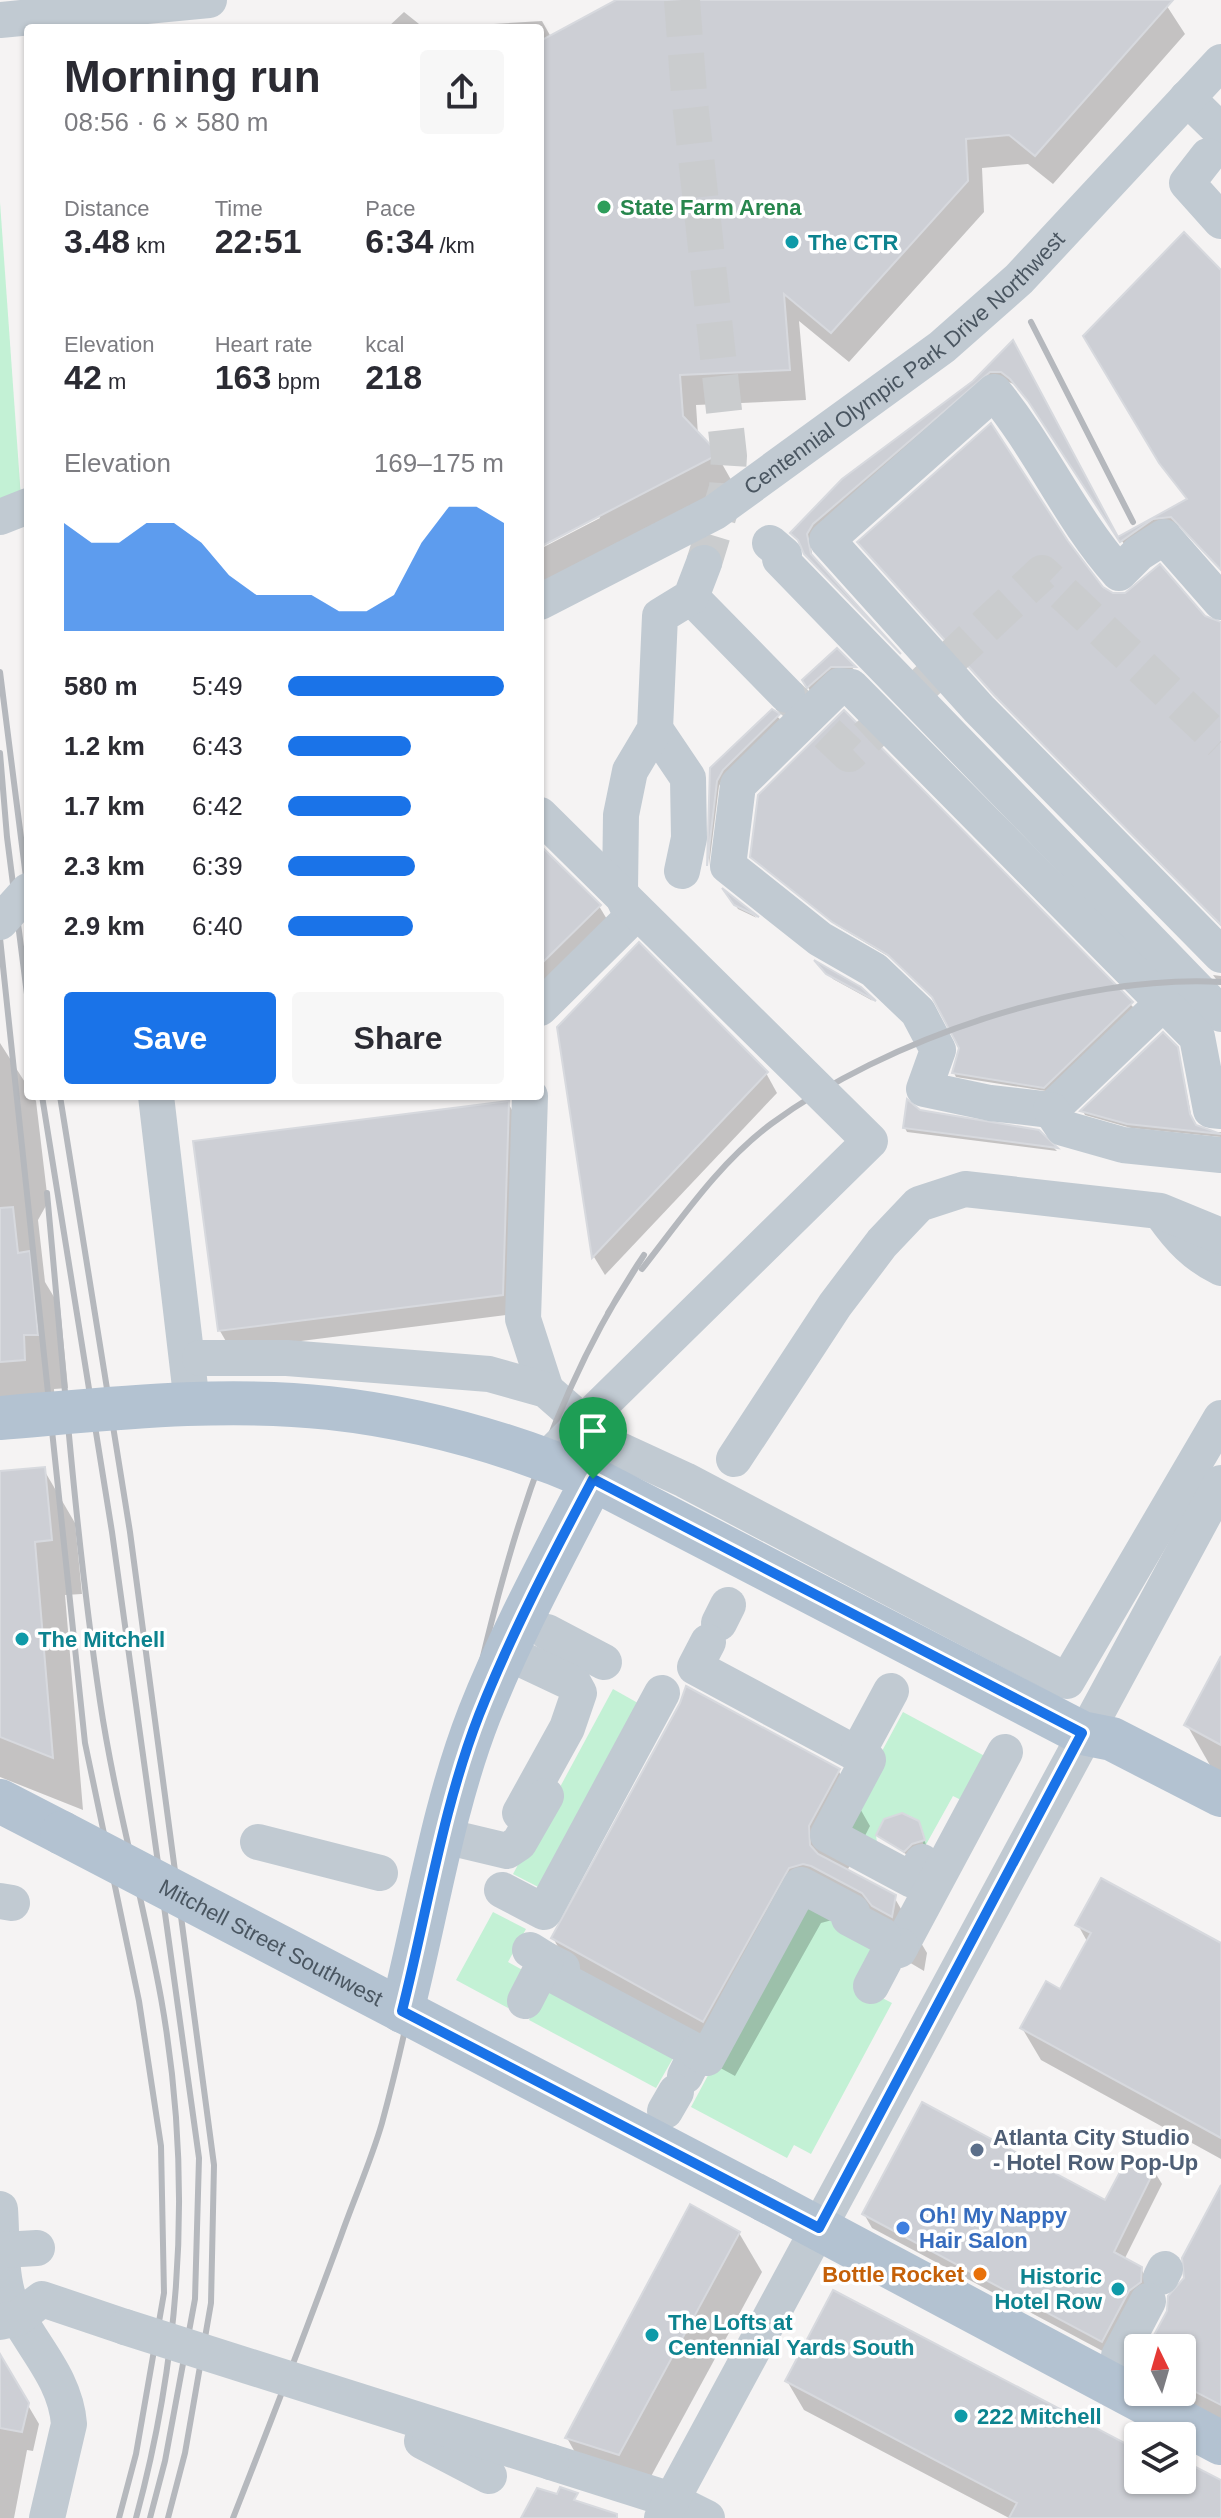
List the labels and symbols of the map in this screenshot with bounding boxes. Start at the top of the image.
place label: State Farm Arena [620,195,802,220]
marker: State Farm Arena [595,198,613,216]
street label: Centennial Olympic Park Drive Northwest [739,227,1070,500]
place label: The CTR [808,230,899,255]
marker: The CTR [783,233,801,251]
pin [559,1397,627,1479]
place label: The Mitchell [38,1627,165,1652]
marker: The Mitchell [13,1630,31,1648]
street label: Mitchell Street Southwest [155,1874,387,2011]
place label: Atlanta City Studio - Hotel Row Pop-Up [993,2125,1198,2175]
marker: Atlanta City Studio - Hotel Row Pop-Up [968,2141,986,2159]
place label: Oh! My Nappy Hair Salon [919,2203,1068,2253]
marker: Oh! My Nappy Hair Salon [894,2219,912,2237]
place label: Bottle Rocket [822,2262,965,2287]
place label: Historic Hotel Row [994,2264,1103,2314]
marker: Bottle Rocket [971,2265,989,2283]
marker: Historic Hotel Row [1109,2280,1127,2298]
place label: The Lofts at Centennial Yards South [668,2310,915,2360]
marker: The Lofts at Centennial Yards South [643,2326,661,2344]
north arrow [1124,2334,1196,2406]
place label: 222 Mitchell [977,2404,1102,2429]
marker: 222 Mitchell [952,2407,970,2425]

